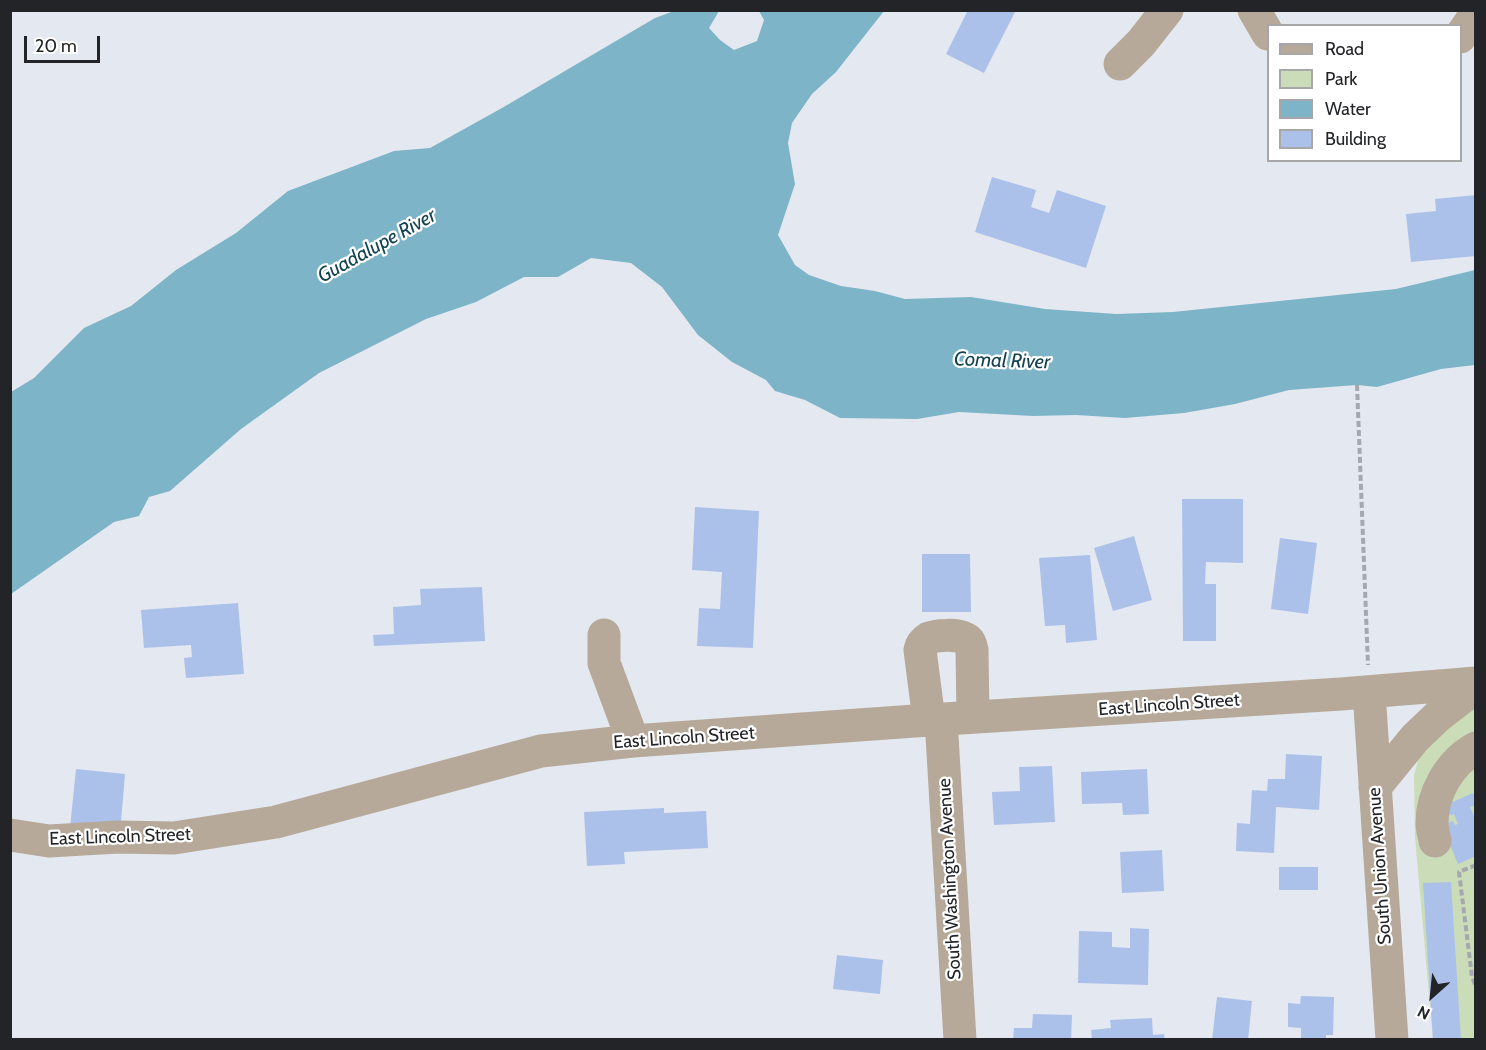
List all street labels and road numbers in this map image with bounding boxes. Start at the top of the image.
street label: East Lincoln Street [1098,689,1240,721]
street label: East Lincoln Street [613,722,755,754]
street label: South Washington Avenue [934,778,966,980]
street label: South Union Avenue [1364,787,1396,945]
street label: East Lincoln Street [49,824,191,850]

